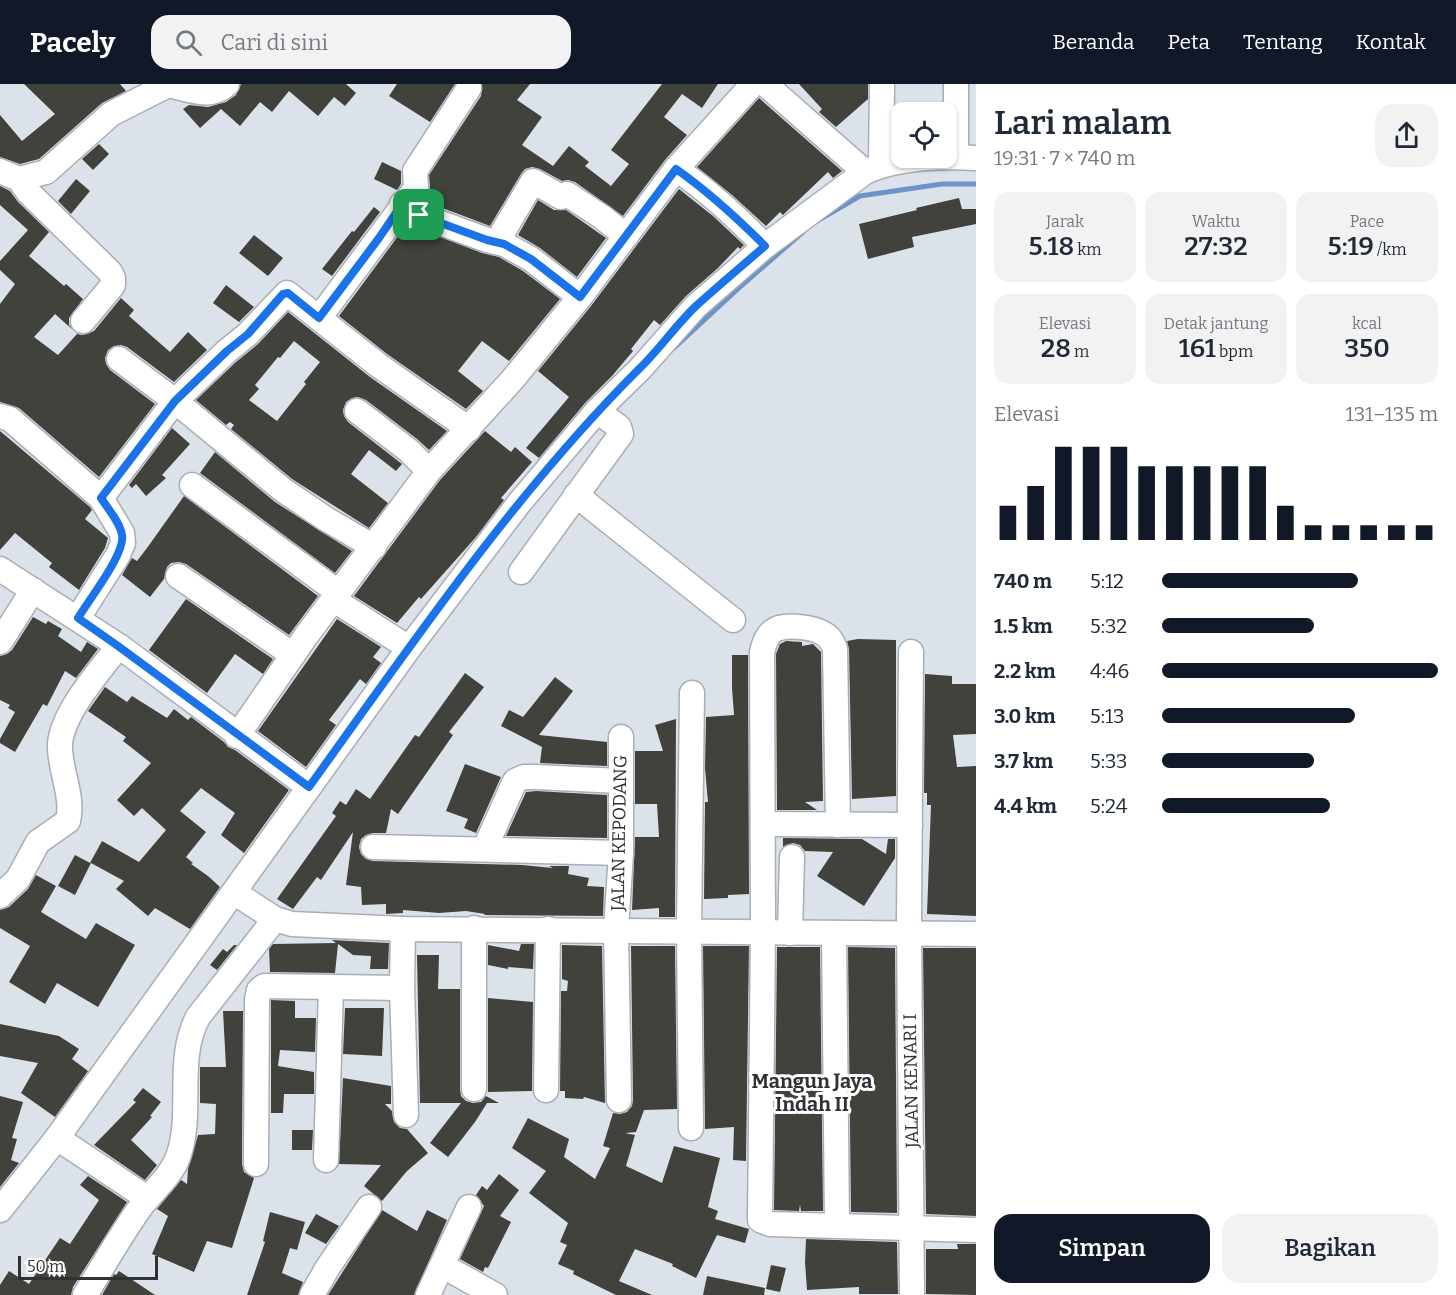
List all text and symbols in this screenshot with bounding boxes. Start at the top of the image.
search box [151,15,571,69]
text: Pacely [30,26,115,59]
icon: search [172,26,205,59]
text: Cari di sini [220,29,328,56]
text: Beranda [1053,29,1134,55]
text: Peta [1167,29,1210,55]
text: Tentang [1243,29,1323,55]
text: Kontak [1356,29,1426,55]
map controls [891,102,957,168]
button: locate [891,102,957,168]
text: Lari malam [994,103,1171,143]
button: share [1375,104,1438,167]
text: 19:31 · 7 × 740 m [994,146,1135,170]
pin [393,189,444,240]
icon: arrive [402,198,435,231]
text: Jarak [1046,212,1084,231]
text: Waktu [1192,212,1240,231]
text: Pace [1350,212,1384,231]
text: 5.18 [1029,231,1074,262]
text: 27:32 [1184,231,1248,262]
text: 5:19 [1328,231,1374,262]
text: km [1074,240,1101,259]
text: /km [1374,240,1406,259]
text: Elevasi [1039,314,1091,333]
text: Detak jantung [1164,314,1268,333]
text: kcal [1352,314,1382,333]
text: 28 [1041,333,1071,364]
text: 161 [1179,333,1216,364]
text: 350 [1344,333,1390,364]
text: m [1071,342,1089,361]
text: bpm [1216,342,1253,361]
text: Elevasi [994,402,1059,426]
text: 131–135 m [1346,402,1438,426]
text: 740 m [994,569,1052,593]
text: 5:12 [1090,569,1124,593]
text: 1.5 km [994,614,1053,638]
text: 5:32 [1090,614,1127,638]
text: 2.2 km [994,659,1056,683]
text: 4:46 [1090,659,1129,683]
text: 3.0 km [994,704,1056,728]
text: 5:13 [1090,704,1124,728]
text: 3.7 km [994,749,1053,773]
text: 5:33 [1090,749,1127,773]
street label: JALAN KEPODANG [607,755,631,912]
text: 4.4 km [994,794,1057,818]
text: 5:24 [1090,794,1127,818]
street label: JALAN KENARI I [899,1014,923,1149]
district label: Mangun Jaya Indah II [752,1069,872,1116]
button: Simpan [994,1214,1210,1283]
button: Bagikan [1222,1214,1438,1283]
scale bar [18,1253,158,1280]
text: 50 m [27,1257,64,1276]

